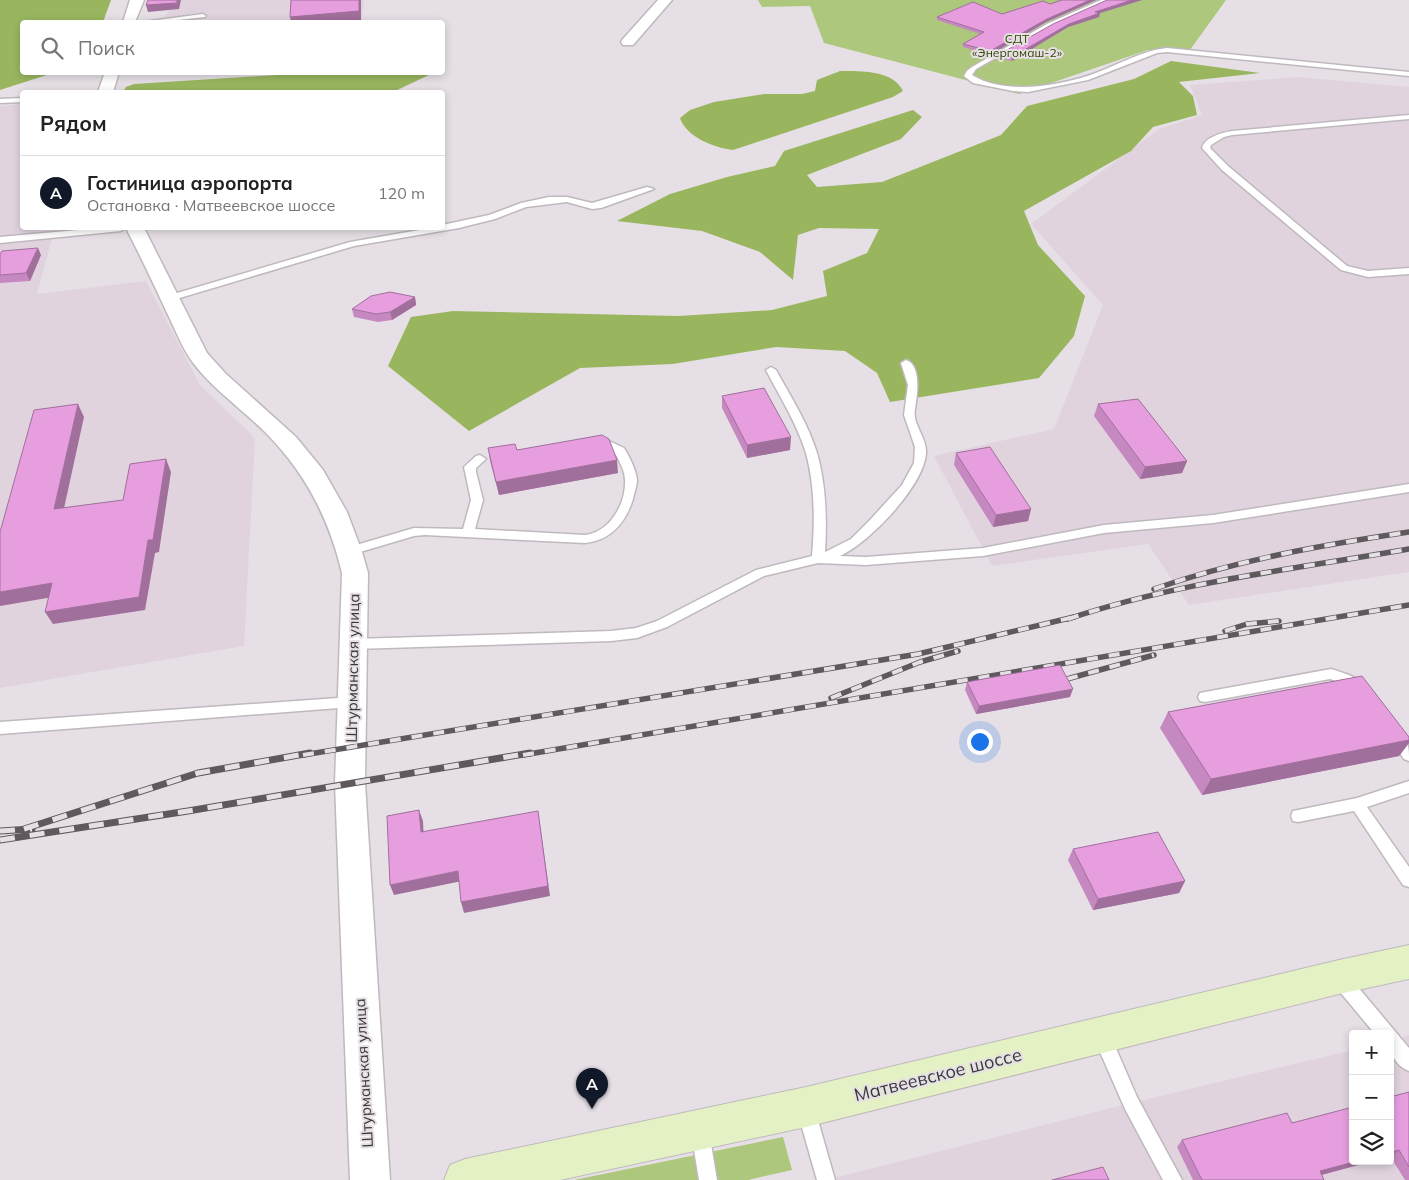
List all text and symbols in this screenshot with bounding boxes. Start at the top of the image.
search box [20,20,445,75]
park label: СДТ «Энергомаш-2» [972,31,1063,60]
icon: search [38,34,66,62]
text: Поиск [78,36,135,60]
text: Рядом [40,110,107,136]
text: Гостиница аэропорта [87,171,293,195]
text: A [50,183,62,203]
text: 120 m [378,183,425,203]
text: Остановка · Матвеевское шоссе [87,195,335,215]
street label: Штурманская улица [342,593,363,743]
your location [967,729,993,755]
street label: Штурманская улица [350,998,377,1148]
map controls [1349,1030,1394,1165]
button: + [1349,1030,1394,1075]
street label: Матвеевское шоссе [852,1043,1024,1106]
pin: A [576,1068,608,1109]
button: − [1349,1075,1394,1120]
button: layers [1349,1120,1394,1165]

